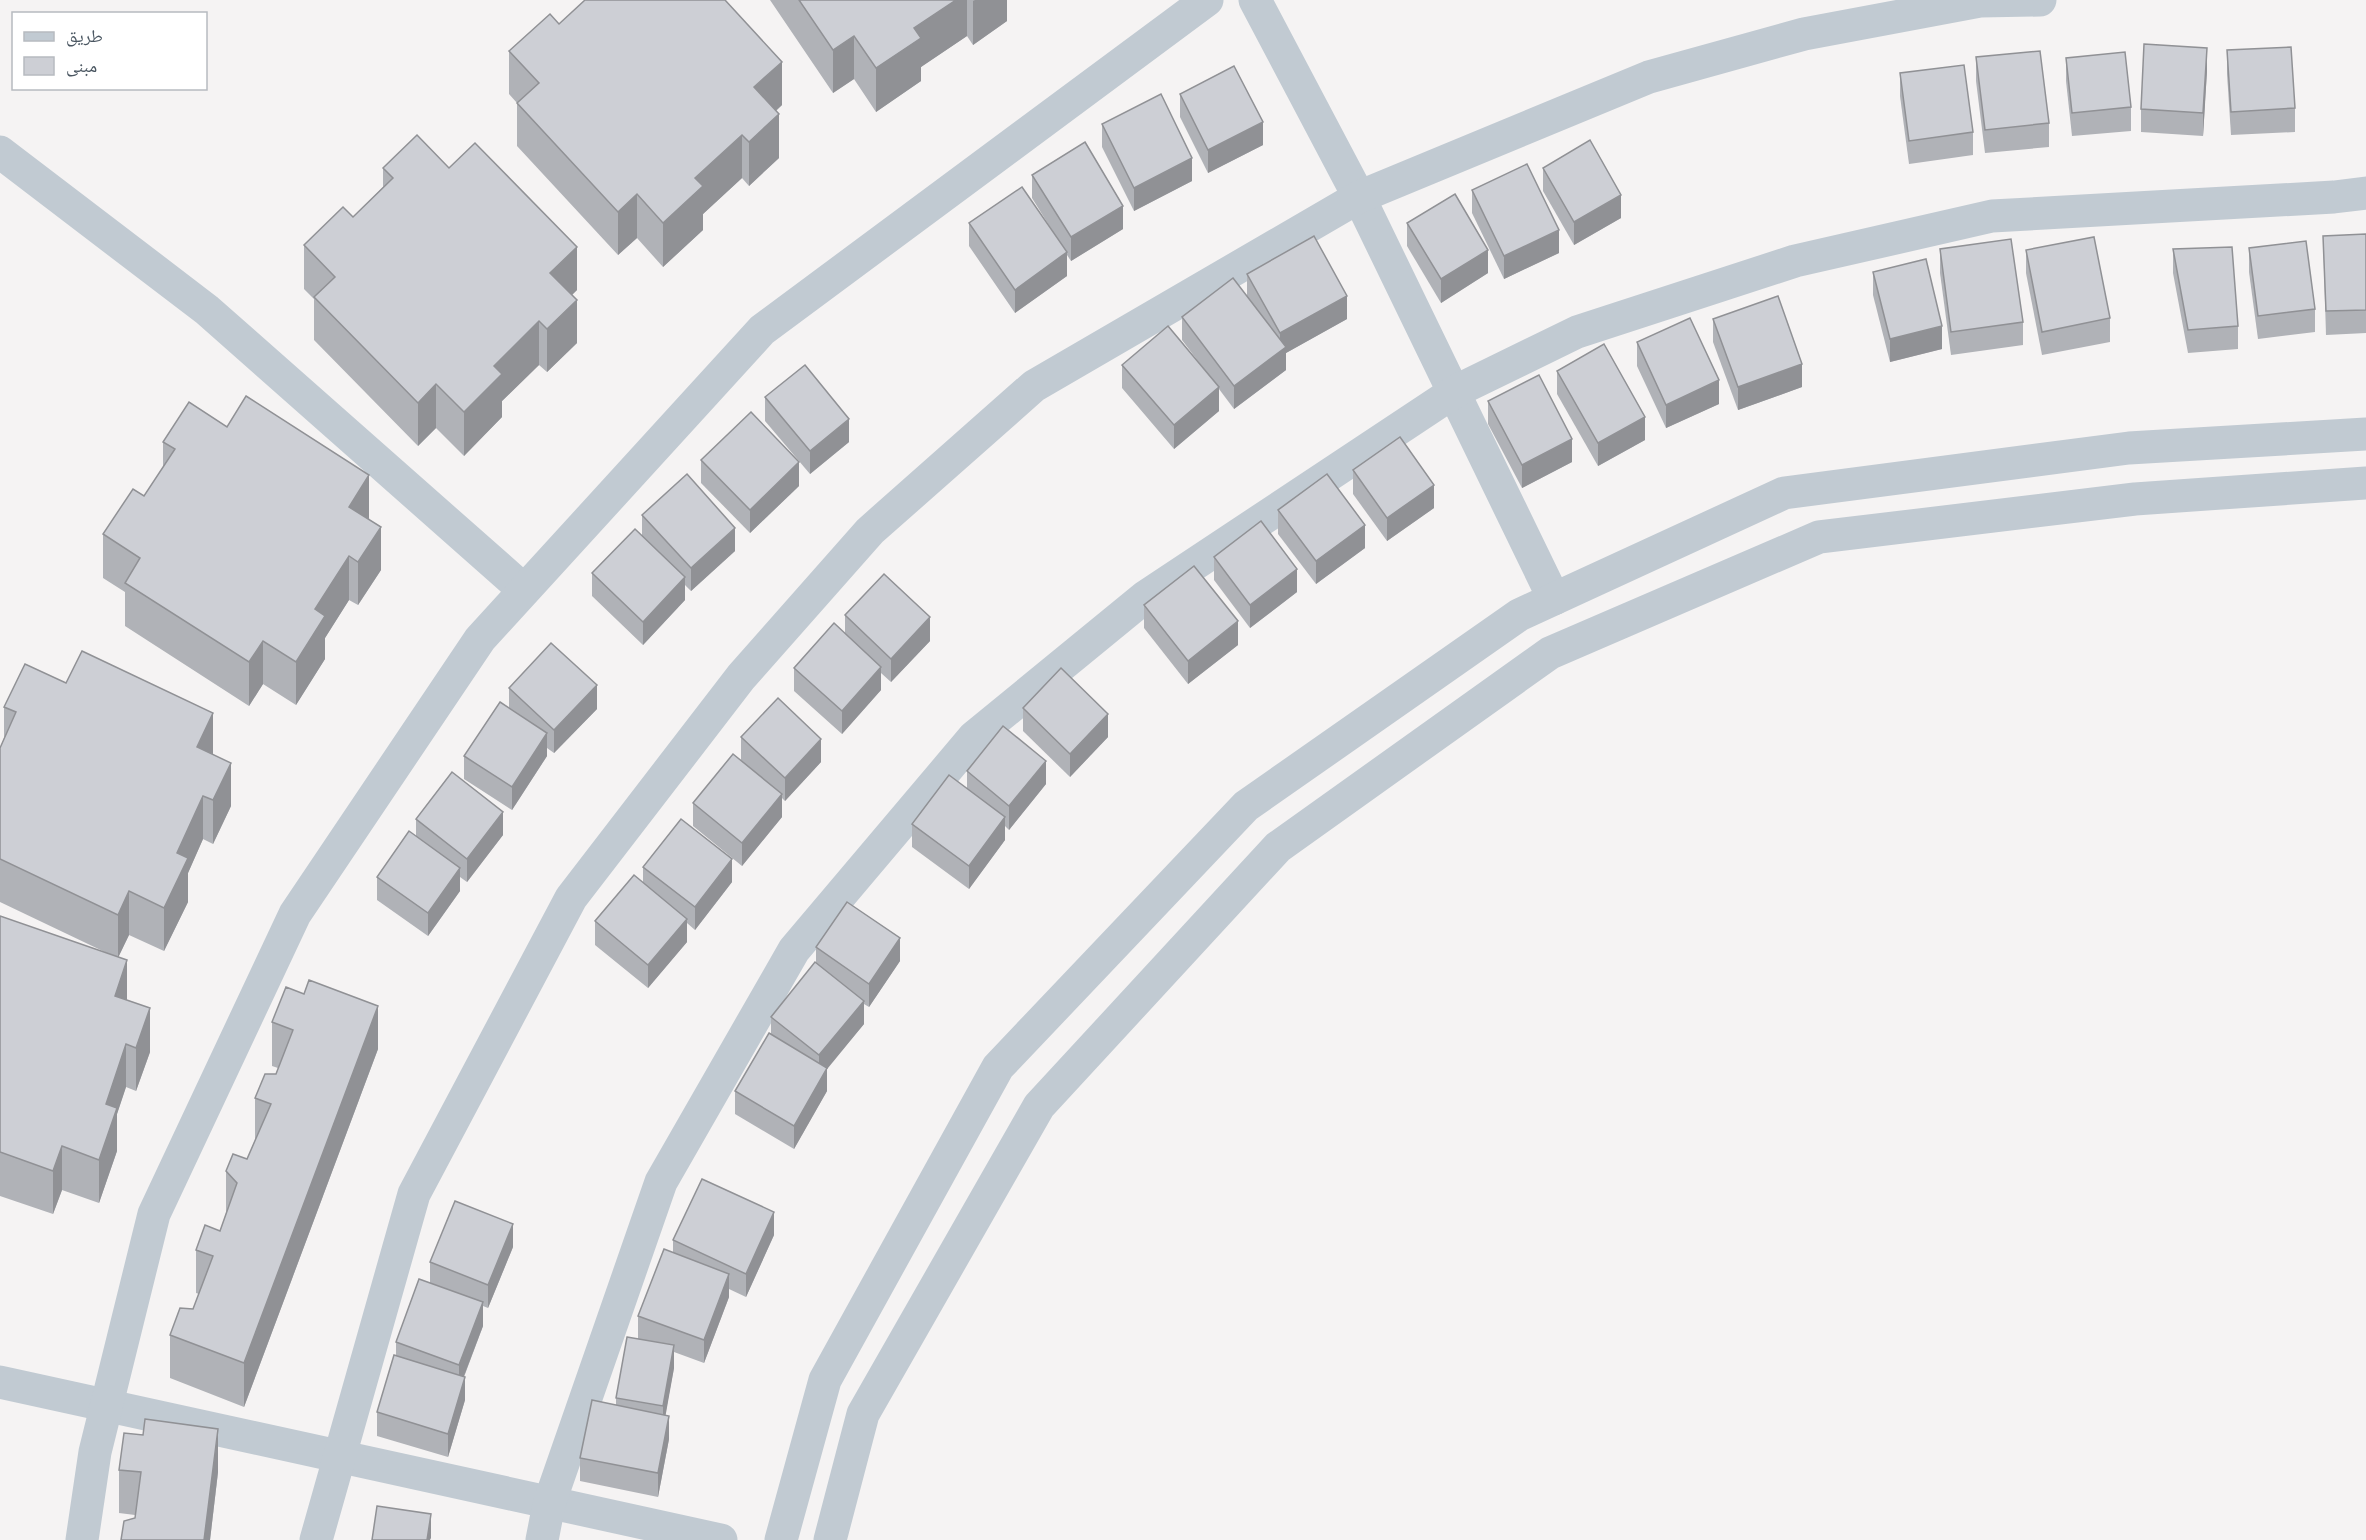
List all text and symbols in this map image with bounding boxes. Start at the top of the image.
legend [12,12,207,90]
text: طريق [66,24,103,47]
text: مبنى [66,54,97,77]

